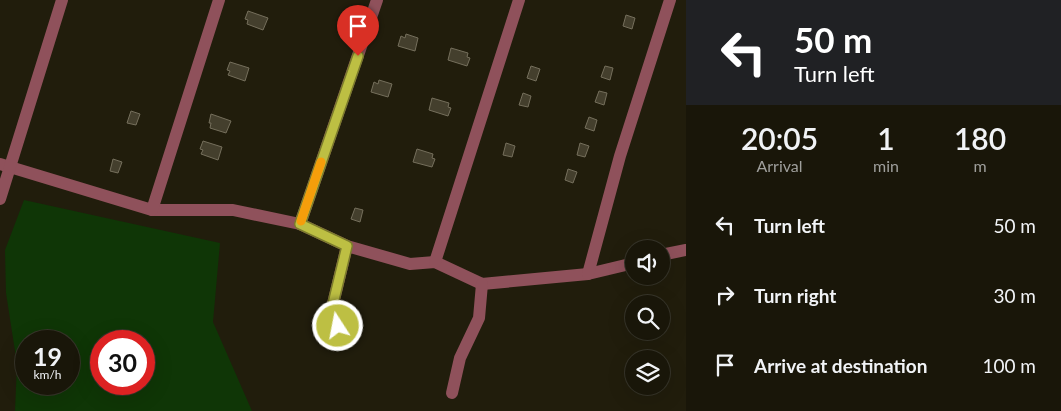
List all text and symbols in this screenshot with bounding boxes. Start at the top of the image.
pin [337,5,379,56]
icon: arrive [344,12,372,40]
text: 50 m [794,18,872,60]
icon: left [711,20,776,85]
text: Turn left [794,60,875,87]
text: 20:05 [741,120,818,156]
text: 1 [877,120,895,156]
text: 180 [954,120,1006,156]
text: Arrival [756,156,803,175]
text: min [873,156,899,175]
text: m [973,156,987,175]
icon: left [711,211,739,239]
text: Turn left [754,214,825,237]
text: 50 m [993,214,1036,237]
map controls [625,240,670,395]
button: sound [625,240,670,285]
icon: right [711,281,739,309]
text: Turn right [754,284,836,307]
text: 30 m [993,284,1036,307]
button: search [625,295,670,340]
position arrow [311,299,363,351]
speed limit sign: 30 [90,330,155,395]
text: 19 [33,341,62,371]
button: layers [625,350,670,395]
icon: arrive [711,351,739,379]
text: Arrive at destination [754,354,927,377]
text: 100 m [982,354,1036,377]
text: km/h [33,367,62,382]

